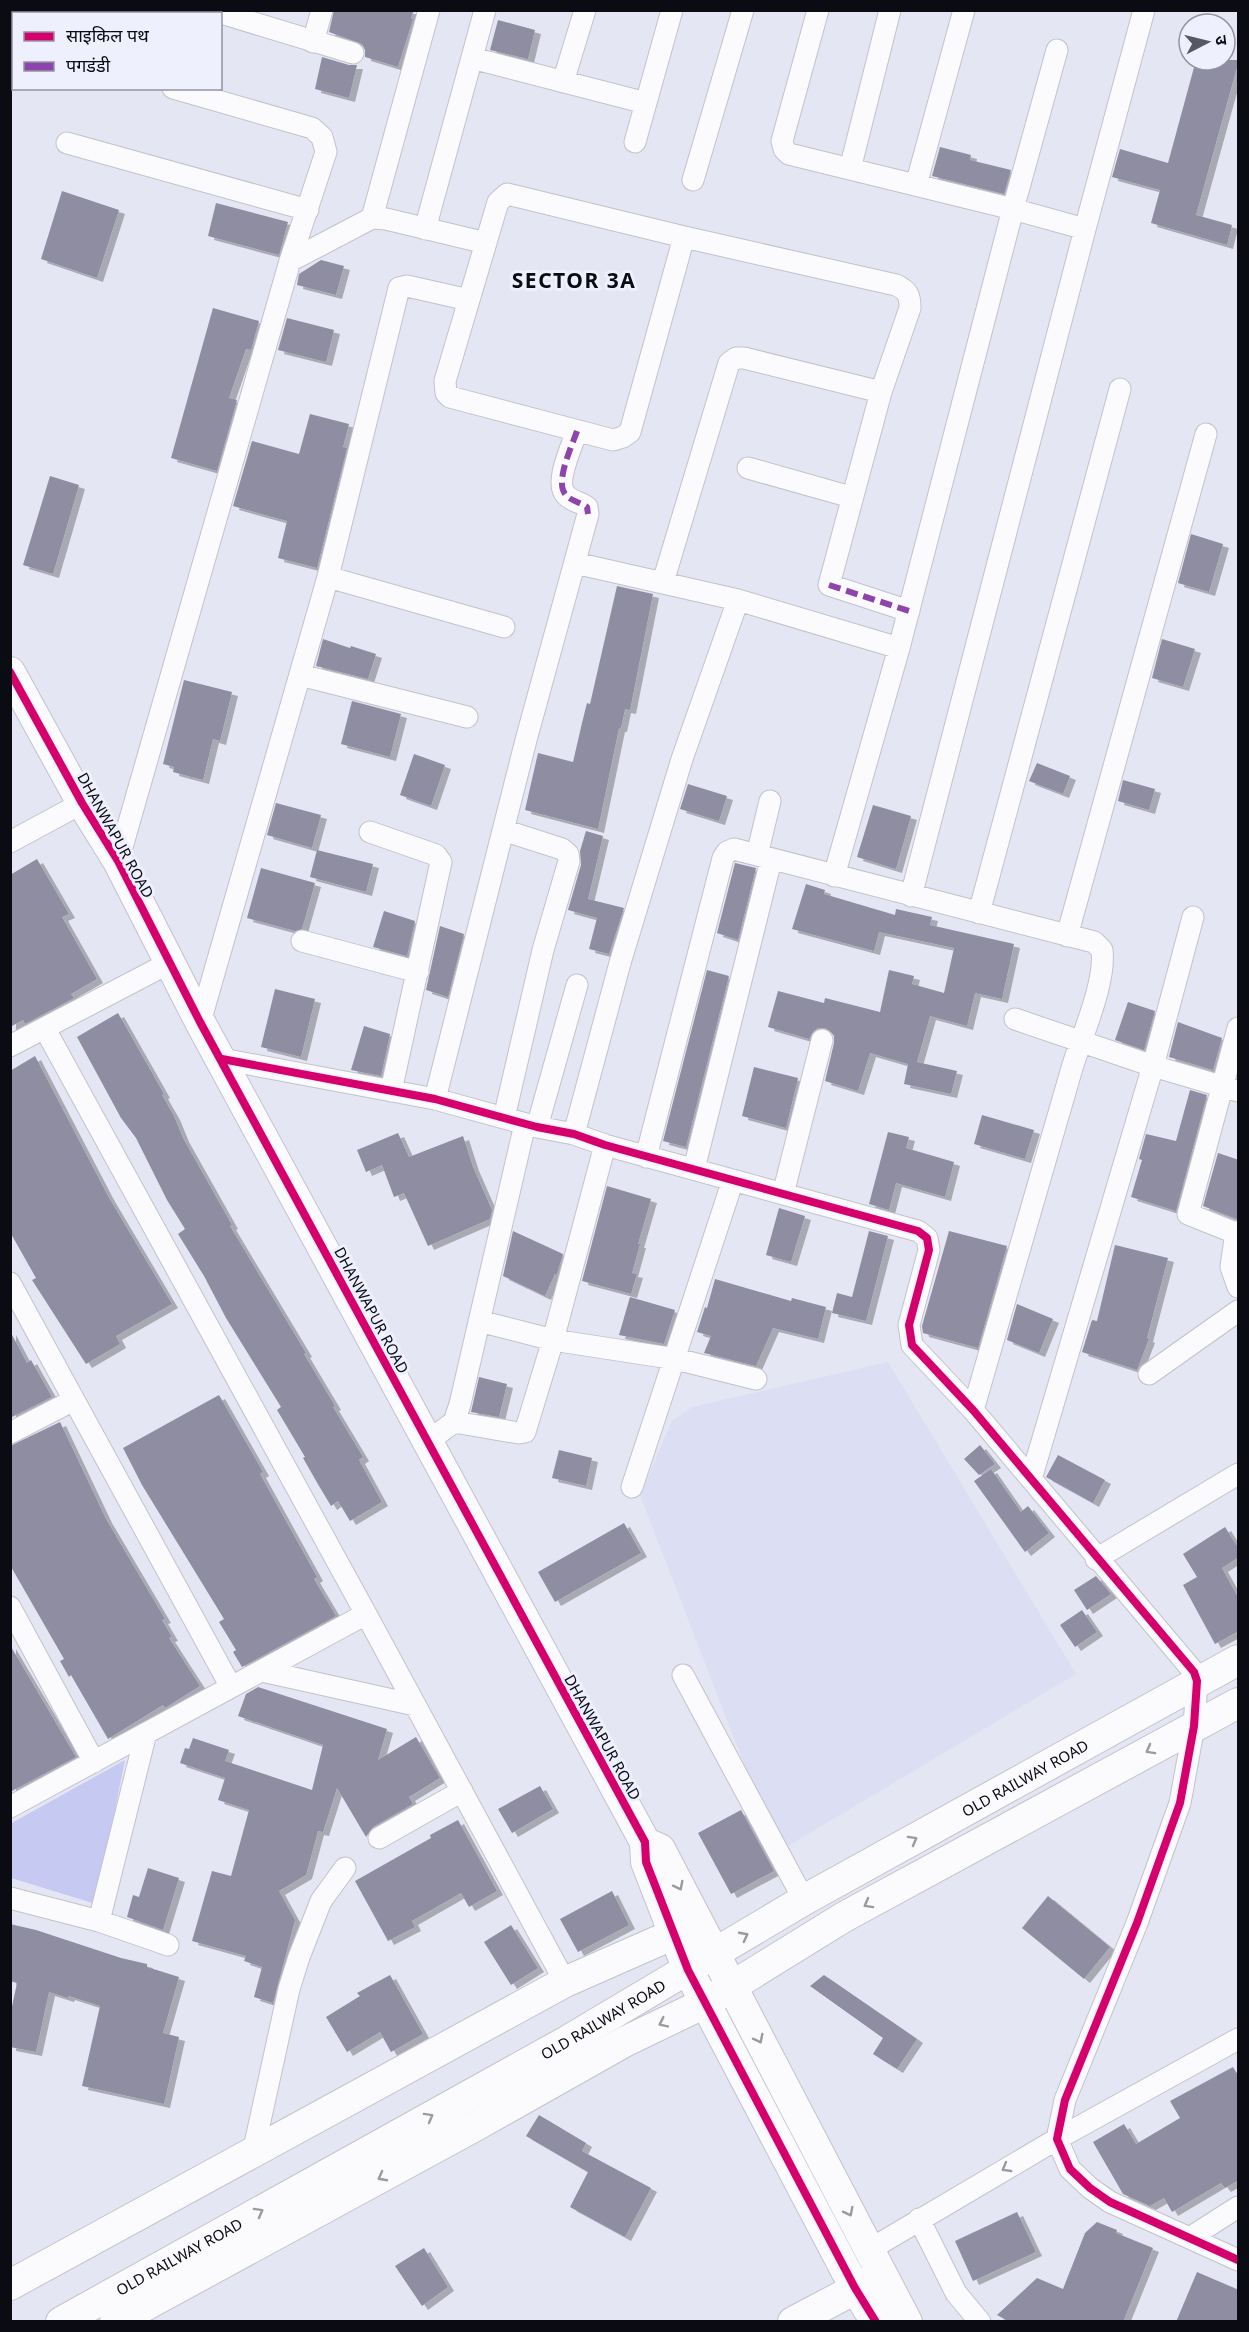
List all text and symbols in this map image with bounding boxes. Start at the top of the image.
legend [12,12,222,90]
north arrow [1177,12,1237,72]
text: साइकिल पथ [66,23,149,47]
text: उ [1210,34,1233,47]
text: पगडंडी [66,53,111,77]
district label: SECTOR 3A [512,266,636,294]
street label: DHANWAPUR ROAD [73,769,159,901]
street label: DHANWAPUR ROAD [330,1243,414,1377]
street label: DHANWAPUR ROAD [560,1671,646,1803]
street label: OLD RAILWAY ROAD [958,1735,1092,1821]
one-way arrow [1145,1743,1156,1754]
one-way arrow [907,1835,917,1847]
one-way arrow [672,1880,684,1891]
one-way arrow [864,1897,874,1908]
one-way arrow [737,1932,748,1943]
street label: OLD RAILWAY ROAD [537,1975,669,2064]
one-way arrow [659,2015,670,2027]
one-way arrow [752,2033,763,2044]
one-way arrow [423,2113,433,2124]
one-way arrow [1002,2161,1012,2173]
one-way arrow [377,2170,388,2181]
one-way arrow [842,2206,853,2217]
one-way arrow [253,2207,263,2219]
street label: OLD RAILWAY ROAD [112,2213,246,2300]

